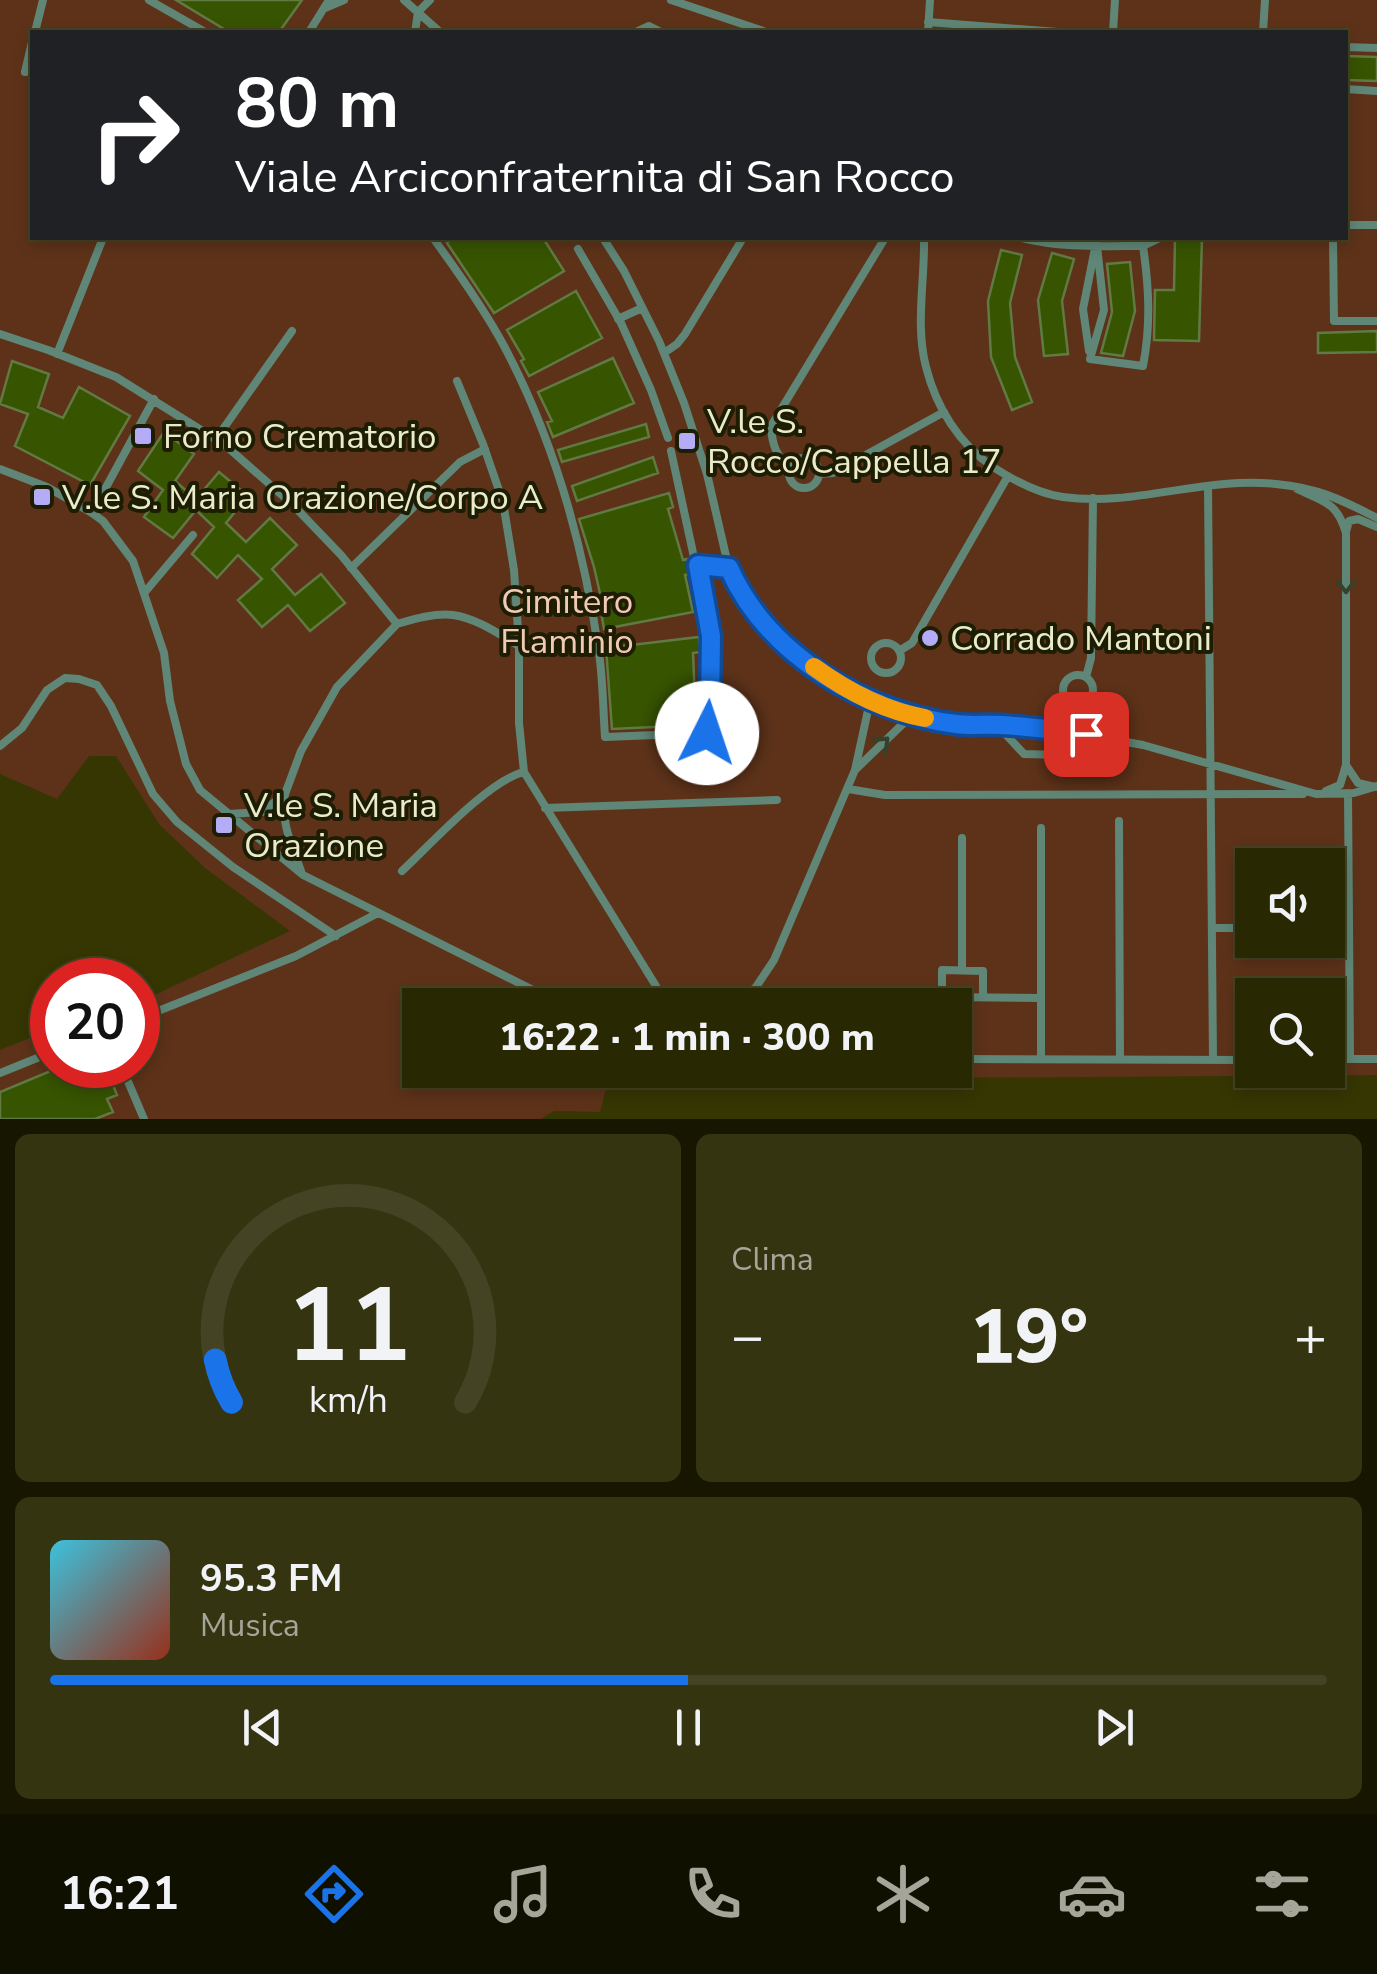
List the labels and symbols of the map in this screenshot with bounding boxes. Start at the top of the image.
place label: V.le S. Rocco/Cappella 17 [706,398,1001,485]
place label: Forno Crematorio [163,413,436,460]
marker: Forno Crematorio [132,425,154,447]
marker: V.le S. Rocco/Cappella 17 [676,430,698,452]
place label: V.le S. Maria Orazione/Corpo A [61,474,543,521]
marker: V.le S. Maria Orazione/Corpo A [31,486,53,508]
park label: Cimitero Flaminio [500,578,634,665]
one-way arrow [1335,580,1357,595]
place label: Corrado Mantoni [950,615,1212,662]
marker: Corrado Mantoni [919,627,941,649]
position arrow [655,681,759,785]
pin [1044,692,1129,777]
one-way arrow [871,737,889,755]
place label: V.le S. Maria Orazione [243,782,438,869]
marker: V.le S. Maria Orazione [213,814,235,836]
speed limit sign: 20 [30,958,160,1088]

